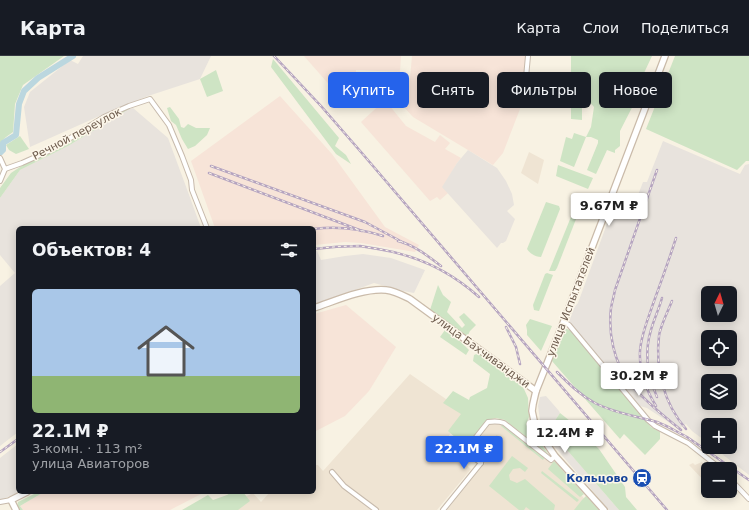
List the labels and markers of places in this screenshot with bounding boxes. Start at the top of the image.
pin: 9.67M ₽ [572,193,646,227]
pin: 30.2M ₽ [602,363,676,397]
pin: 12.4M ₽ [528,420,602,454]
pin: 22.1M ₽ [427,436,501,470]
station icon: Кольцово [631,467,653,489]
place label: Кольцово [566,472,628,485]

